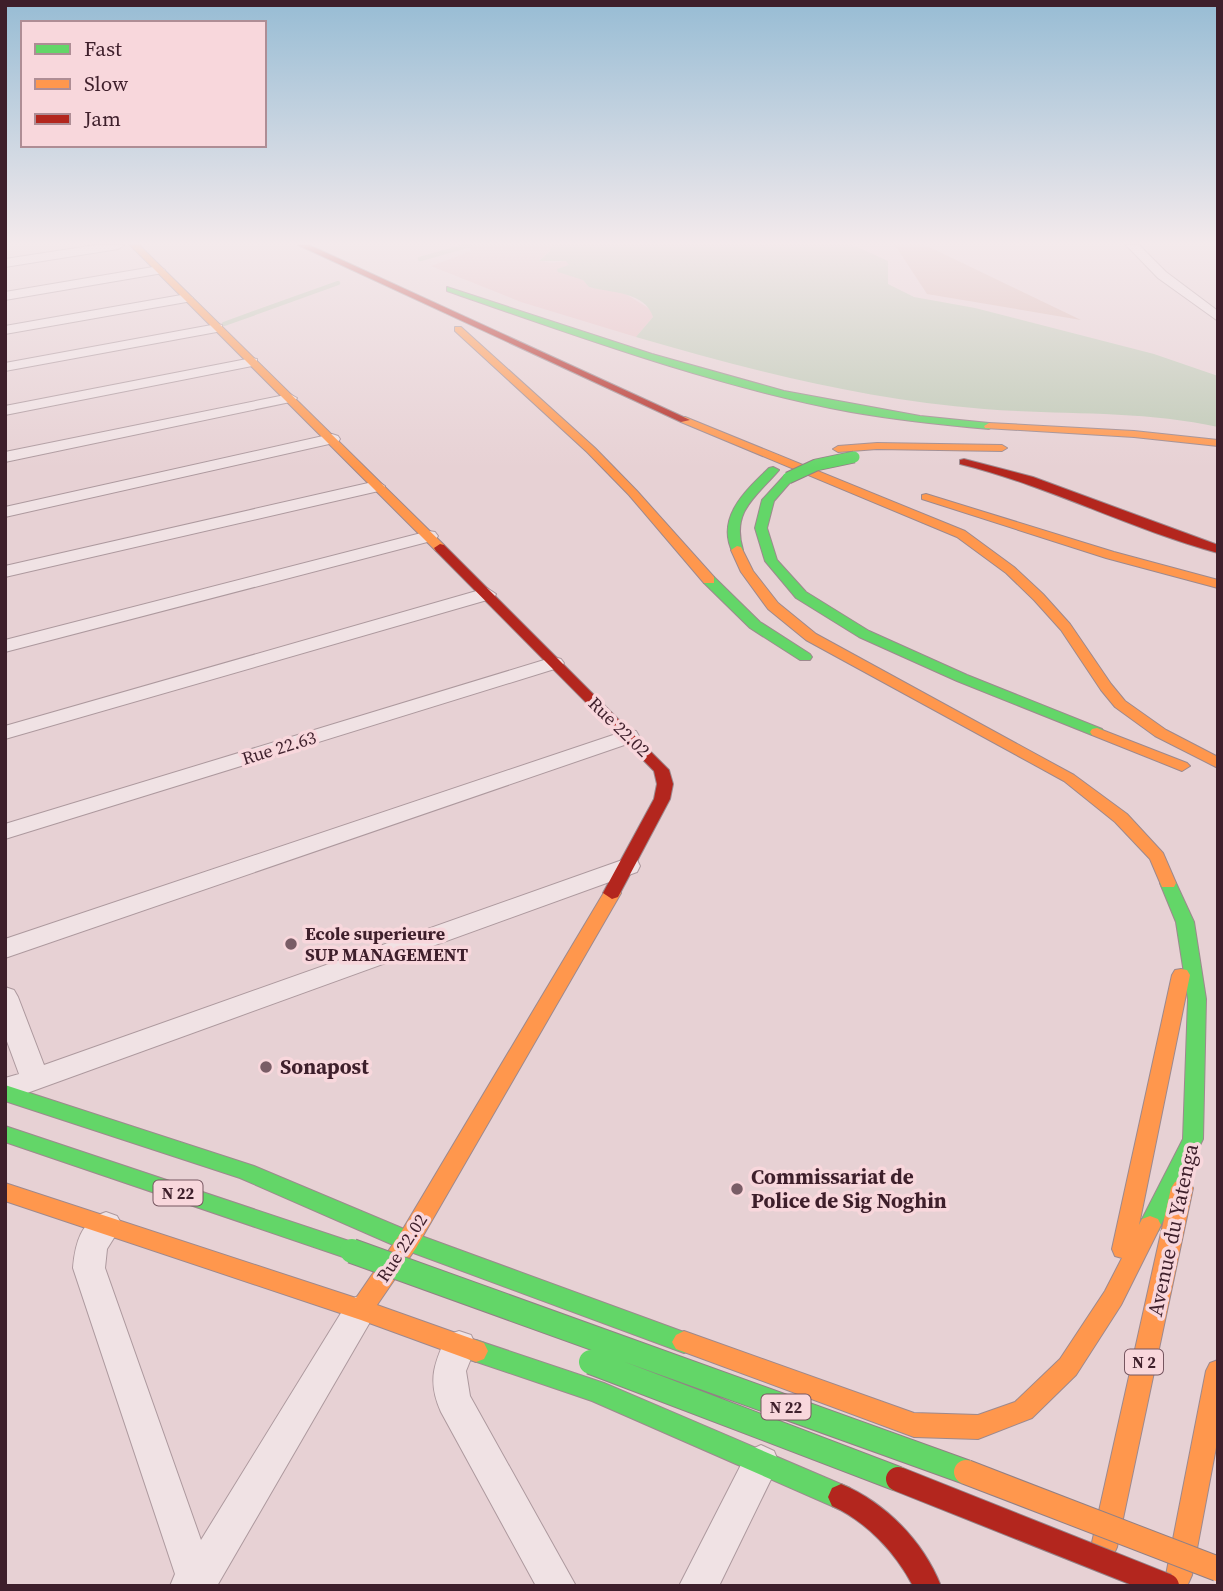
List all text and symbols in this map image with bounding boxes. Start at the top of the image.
legend [21,21,266,147]
text: Fast [84,34,122,63]
text: Slow [84,69,128,98]
text: Jam [83,104,121,133]
street label: Rue 22.02 [583,691,656,762]
street label: Rue 22.63 [239,724,319,771]
place label: Ecole superieure SUP MANAGEMENT [305,921,469,967]
marker: Ecole superieure SUP MANAGEMENT [283,936,299,952]
place label: Sonapost [280,1052,369,1081]
marker: Sonapost [258,1059,274,1075]
street label: Avenue du Yatenga [1140,1141,1205,1319]
place label: Commissariat de Police de Sig Noghin [751,1162,947,1215]
road number: N 22 [154,1180,202,1205]
marker: Commissariat de Police de Sig Noghin [729,1181,745,1197]
street label: Rue 22.02 [370,1209,433,1287]
road number: N 2 [1125,1350,1163,1374]
road number: N 22 [762,1394,810,1420]

